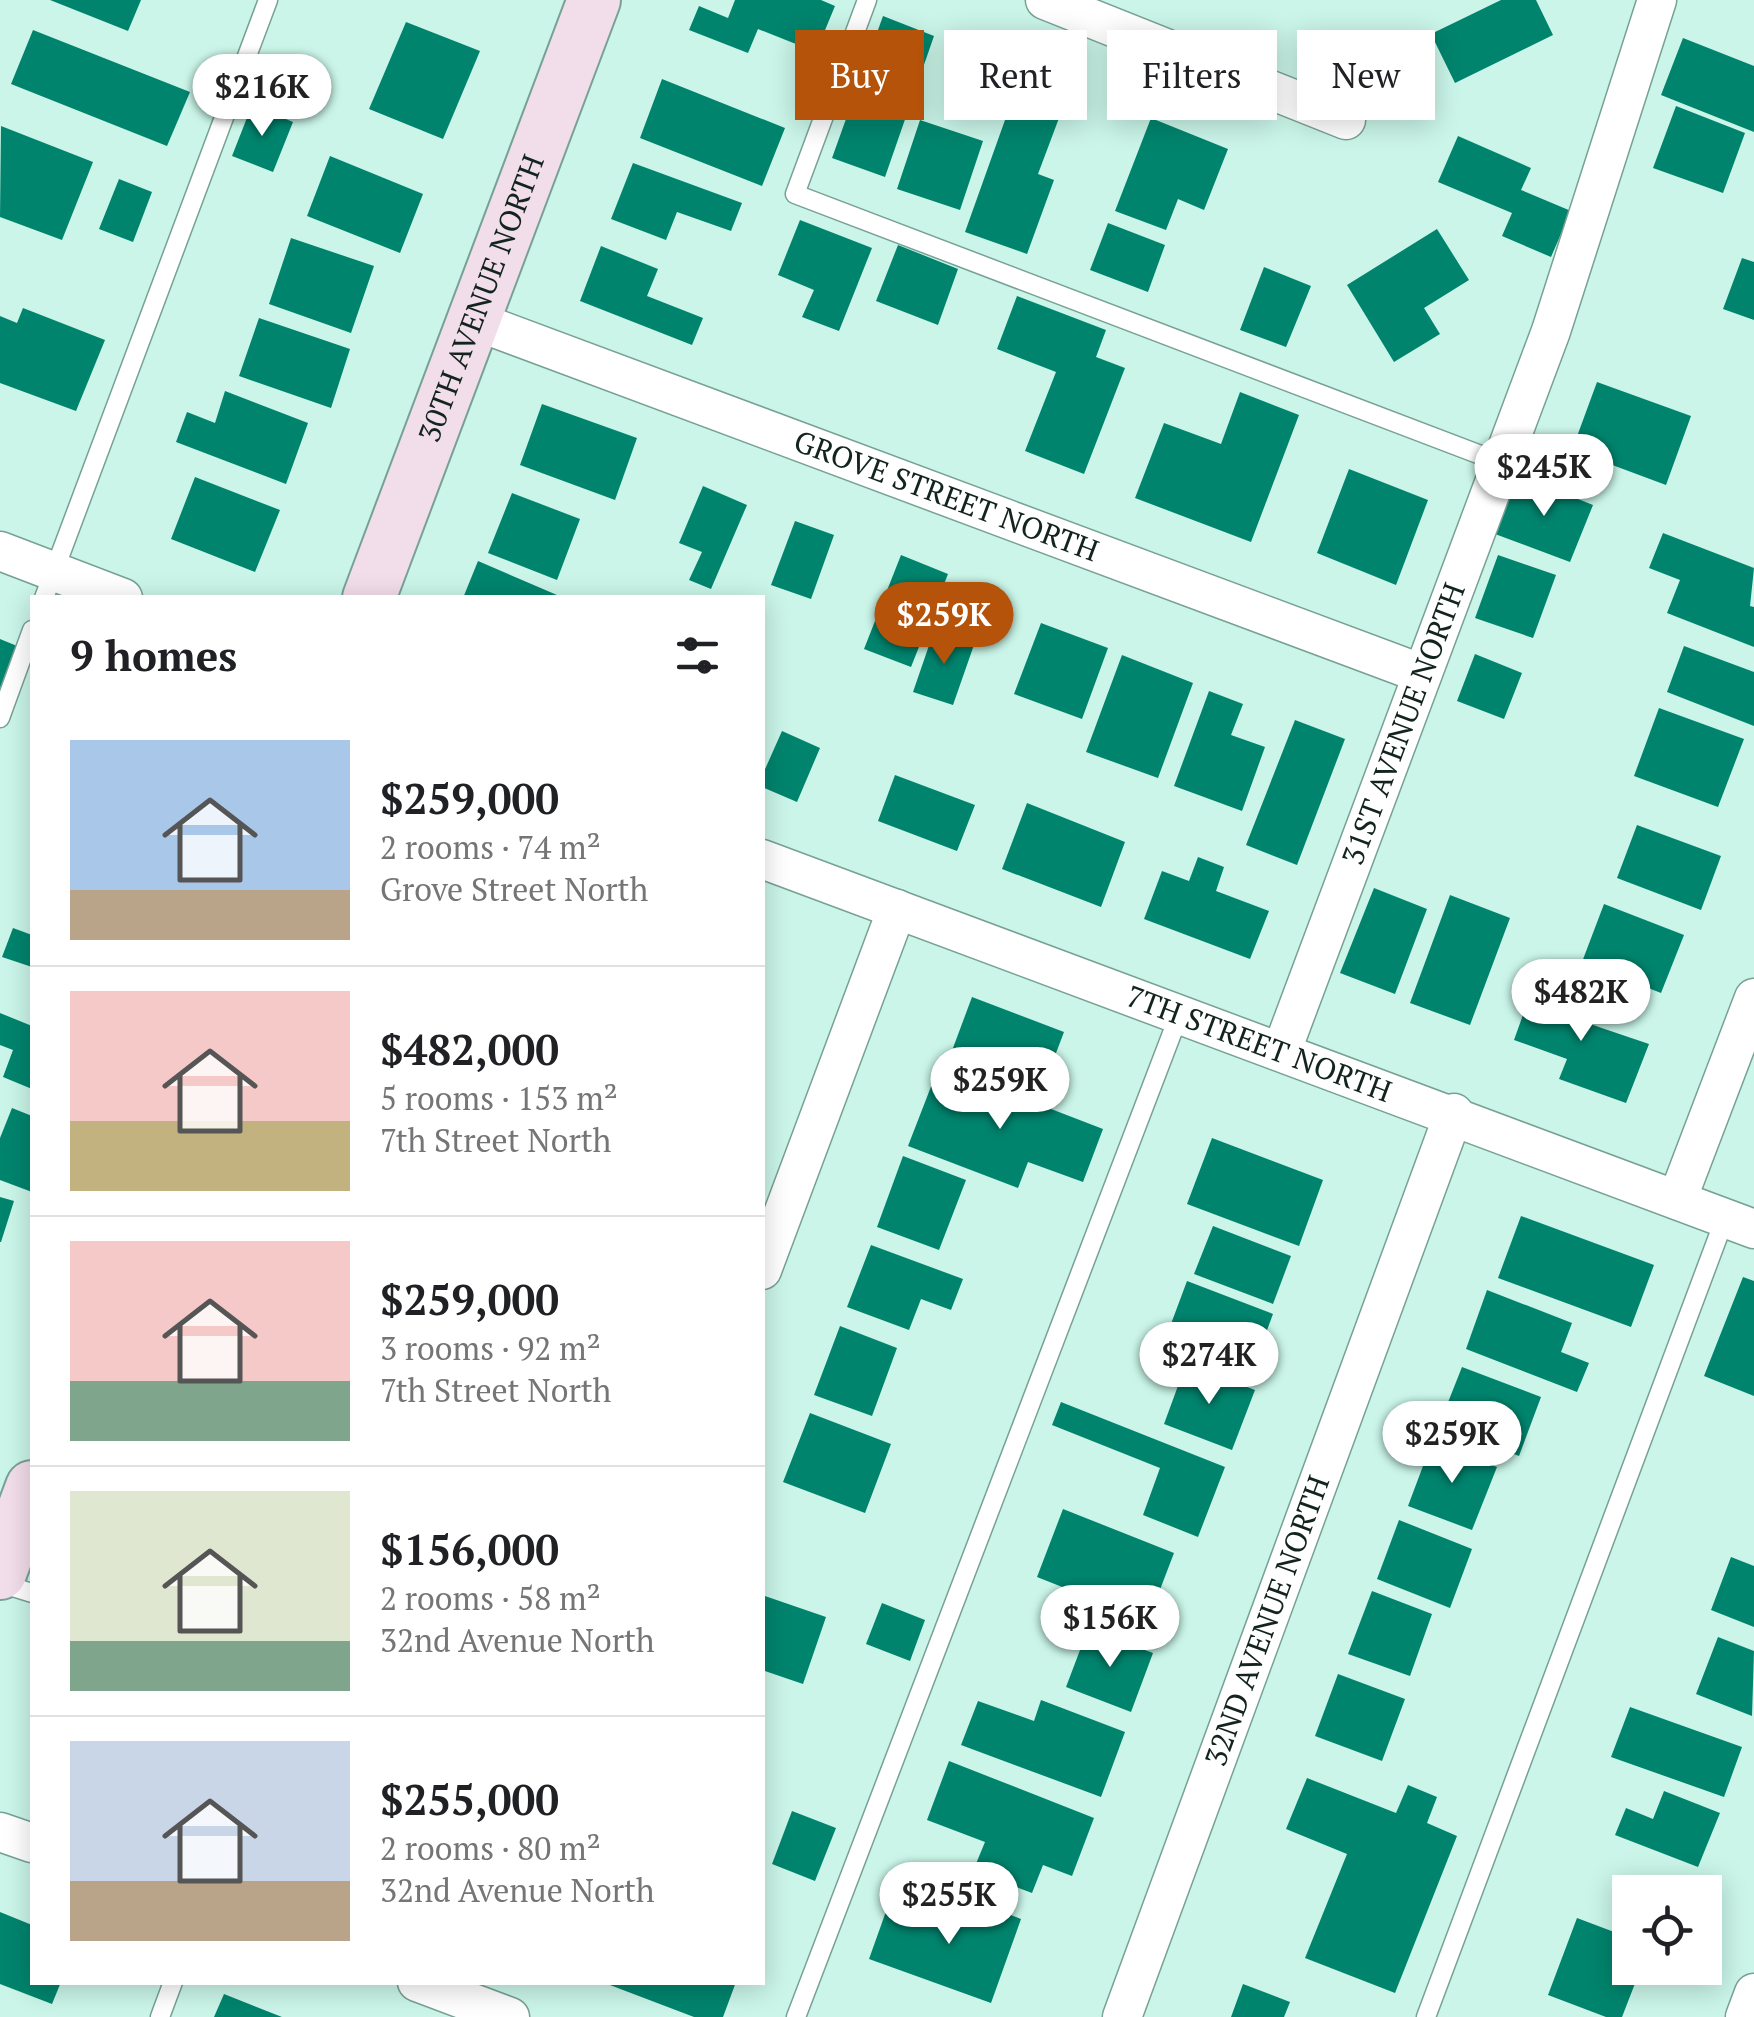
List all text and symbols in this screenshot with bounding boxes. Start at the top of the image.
chip: Buy [795,30,924,120]
chip: Rent [944,30,1087,120]
chip: Filters [1107,30,1277,120]
chip: New [1297,30,1435,120]
pin: $216K [192,54,332,139]
text: $216K [214,65,310,107]
street label: 30TH AVENUE NORTH [409,149,553,447]
street label: GROVE STREET NORTH [789,420,1104,570]
pin: $245K [1474,434,1614,519]
text: $245K [1496,445,1592,487]
street label: 31ST AVENUE NORTH [1332,577,1474,870]
pin: $259K [874,582,1014,667]
text: $259K [896,593,992,635]
text: 9 homes [70,627,237,683]
icon: filters [670,628,725,683]
text: $259,000 [380,770,559,826]
icon: home [150,780,270,900]
text: 2 rooms · 74 m² [380,826,601,868]
text: Grove Street North [380,868,648,910]
pin: $482K [1511,959,1651,1044]
text: $482K [1533,970,1629,1012]
street label: 7TH STREET NORTH [1121,976,1397,1111]
text: $482,000 [380,1021,559,1077]
icon: home [150,1031,270,1151]
pin: $259K [930,1047,1070,1132]
text: $259K [952,1058,1048,1100]
text: 5 rooms · 153 m² [380,1077,618,1119]
text: 7th Street North [380,1119,611,1161]
text: $259,000 [380,1271,559,1327]
icon: home [150,1281,270,1401]
pin: $274K [1139,1322,1279,1407]
text: 3 rooms · 92 m² [380,1327,601,1369]
text: $274K [1161,1333,1257,1375]
text: 7th Street North [380,1369,611,1411]
pin: $259K [1382,1401,1522,1486]
text: $259K [1404,1412,1500,1454]
street label: 32ND AVENUE NORTH [1195,1470,1338,1771]
text: $156,000 [380,1521,559,1577]
icon: home [150,1531,270,1651]
text: 2 rooms · 58 m² [380,1577,601,1619]
pin: $156K [1040,1585,1180,1670]
text: $156K [1062,1596,1158,1638]
text: 32nd Avenue North [380,1619,655,1661]
text: $255,000 [380,1771,559,1827]
icon: home [150,1781,270,1901]
text: 2 rooms · 80 m² [380,1827,601,1869]
pin: $255K [879,1862,1019,1947]
text: 32nd Avenue North [380,1869,655,1911]
text: $255K [901,1873,997,1915]
map controls [1612,1875,1722,1985]
button: locate [1612,1875,1722,1985]

